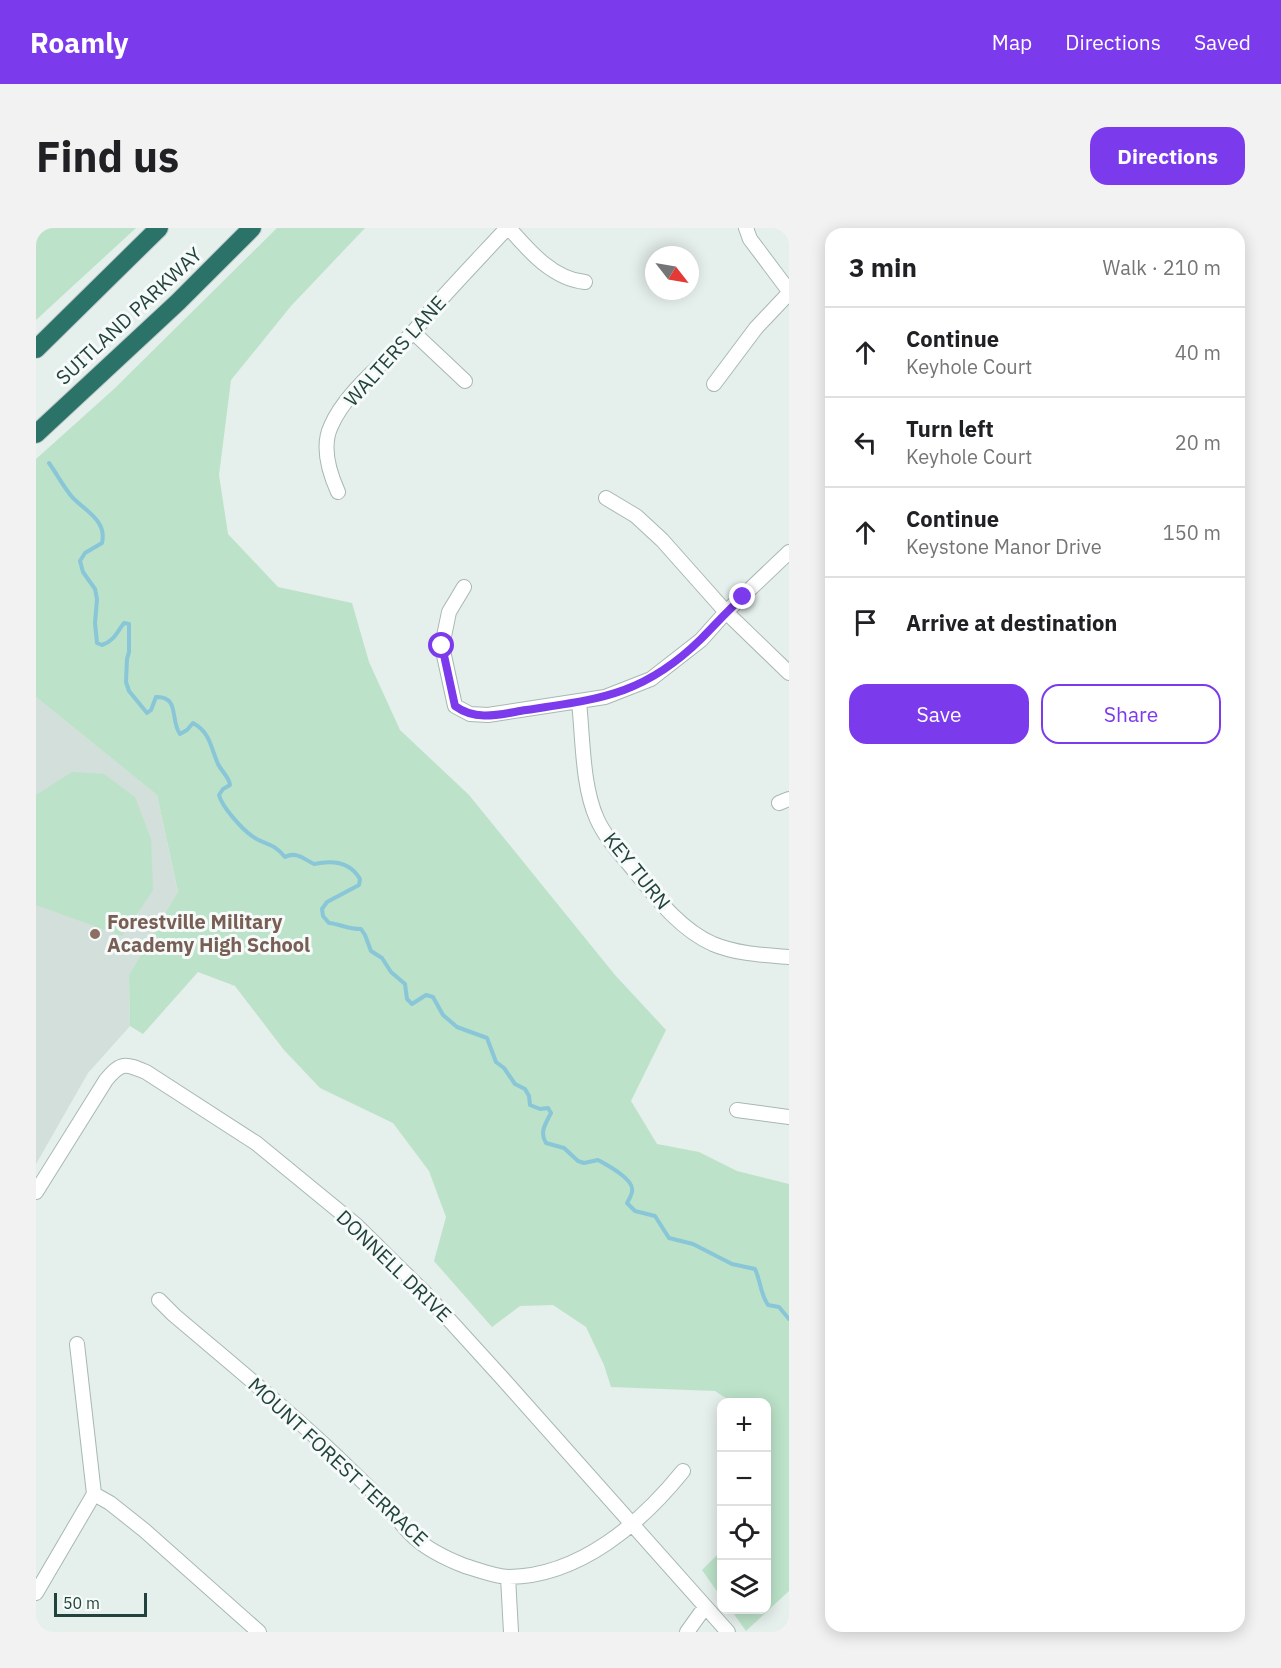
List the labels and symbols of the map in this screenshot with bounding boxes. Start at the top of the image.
street label: SUITLAND PARKWAY [50,241,208,391]
north arrow [645,246,699,300]
street label: WALTERS LANE [338,289,452,412]
route end [729,583,755,609]
route start [428,632,454,658]
street label: KEY TURN [598,826,677,915]
place label: Forestville Military Academy High School [107,908,310,958]
marker: Forestville Military Academy High School [88,927,102,941]
street label: DONNELL DRIVE [331,1204,458,1328]
street label: MOUNT FOREST TERRACE [243,1371,434,1552]
scale bar [54,1590,147,1618]

